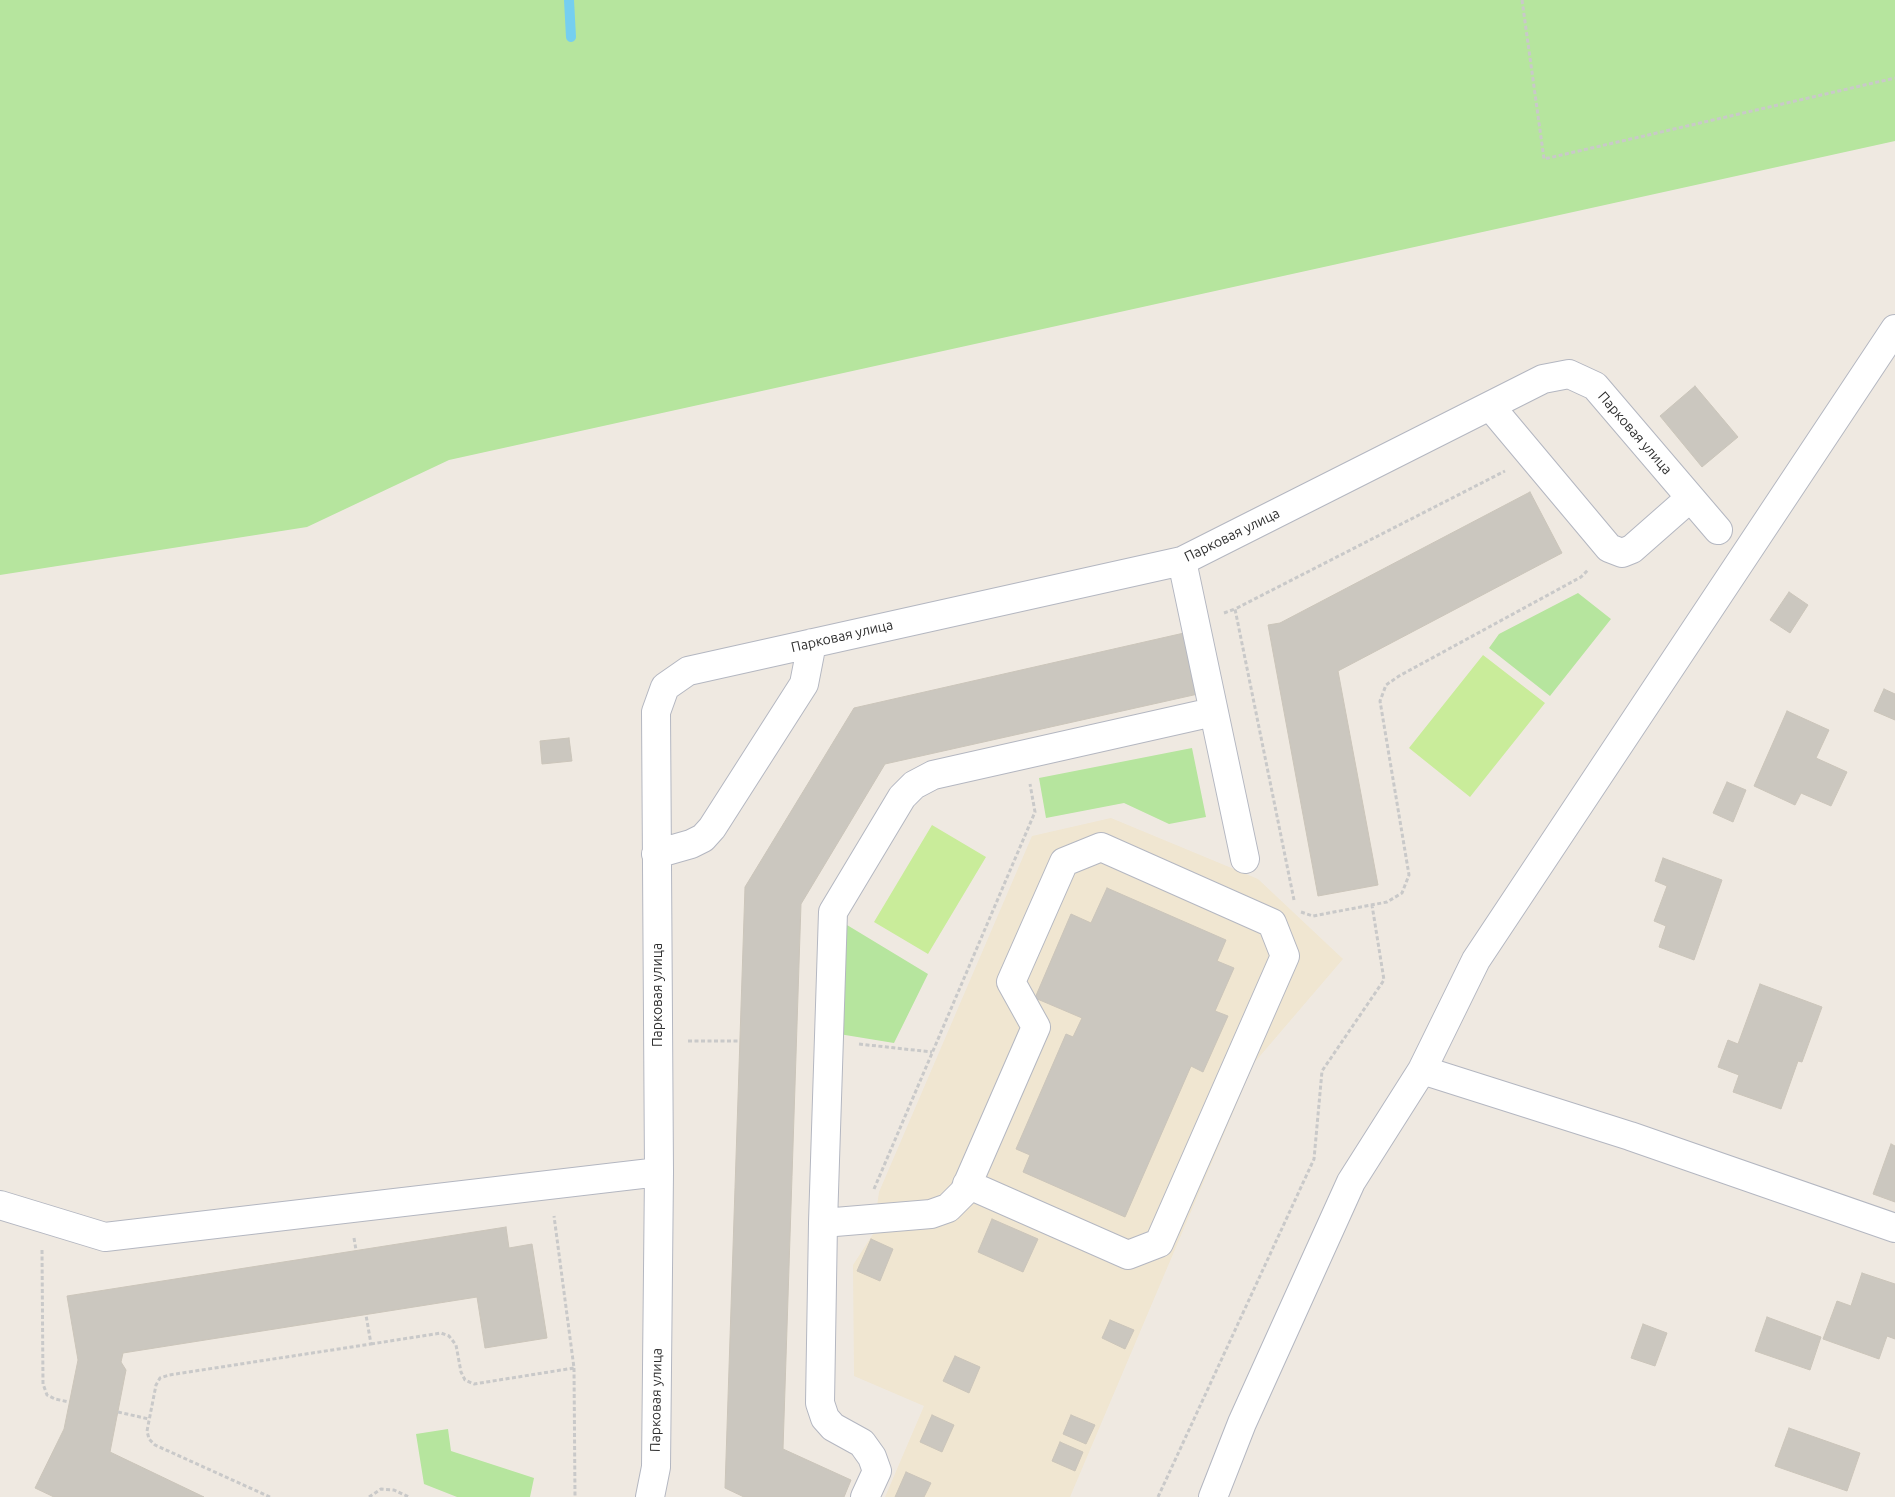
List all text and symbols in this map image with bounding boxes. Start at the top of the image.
street label: Парковая улица [1594,388,1676,478]
street label: Парковая улица [1182,505,1282,565]
street label: Парковая улица [789,616,895,656]
street label: Парковая улица [649,943,665,1047]
street label: Парковая улица [647,1348,665,1452]

